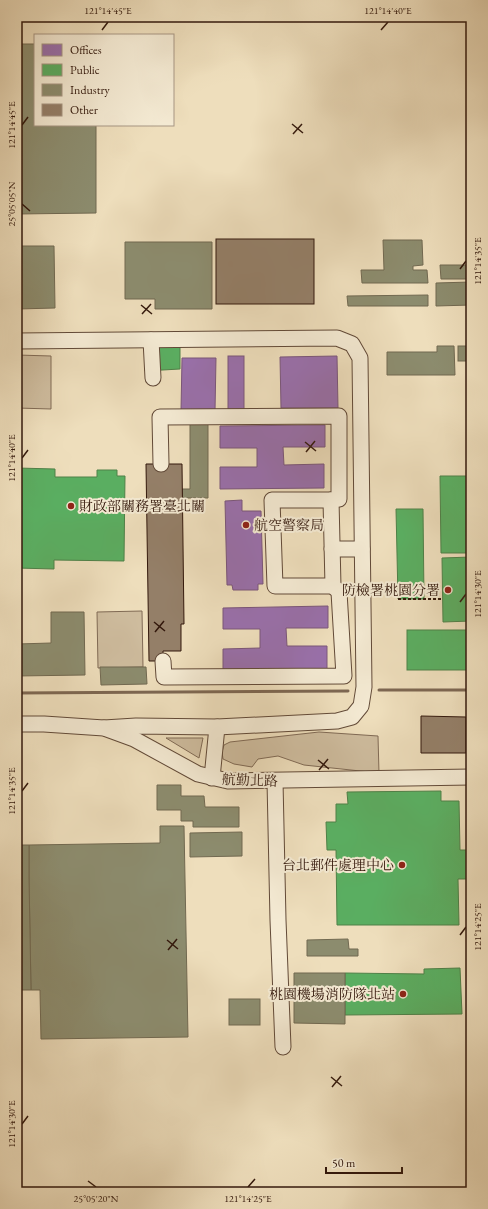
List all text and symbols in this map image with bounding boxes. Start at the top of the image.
text: 121°14'45"E [84,4,132,17]
text: 121°14'40"E [364,4,412,17]
legend [34,34,174,126]
text: Offices [70,42,102,58]
text: Public [70,62,100,78]
text: Industry [70,82,110,98]
text: 121°14'45"E [5,101,18,149]
text: Other [70,102,98,118]
text: 25°05'05"N [5,181,18,226]
text: 121°14'35"E [471,237,484,285]
text: 121°14'40"E [5,434,18,482]
place label: 財政部關務署臺北關 [79,497,205,515]
marker: 財政部關務署臺北關 [66,501,76,511]
place label: 航空警察局 [254,516,324,534]
marker: 航空警察局 [241,520,251,530]
text: 121°14'30"E [471,570,484,618]
place label: 防檢署桃園分署 [342,581,440,599]
marker: 防檢署桃園分署 [443,585,453,595]
text: 121°14'35"E [5,767,18,815]
street label: 航勤北路 [222,770,278,790]
place label: 台北郵件處理中心 [282,856,394,874]
marker: 台北郵件處理中心 [397,860,407,870]
text: 121°14'25"E [471,903,484,951]
place label: 桃園機場消防隊北站 [269,985,395,1003]
marker: 桃園機場消防隊北站 [398,989,408,999]
text: 121°14'30"E [5,1100,18,1148]
scale bar [326,1149,402,1175]
text: 50 m [332,1155,356,1171]
text: 25°05'20"N [74,1192,119,1205]
text: 121°14'25"E [224,1192,272,1205]

